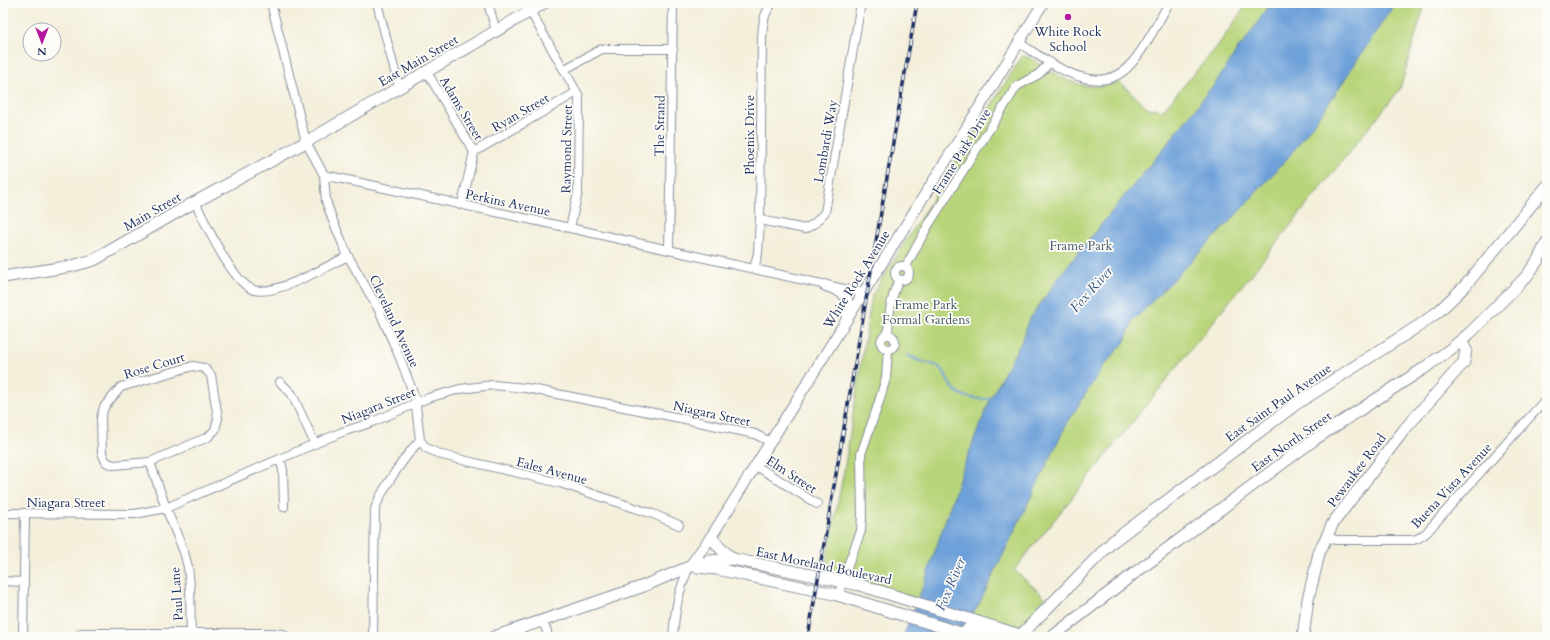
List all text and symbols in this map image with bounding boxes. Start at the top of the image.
marker: White Rock School [1063,12,1073,22]
north arrow [22,22,62,62]
place label: White Rock School [1033,23,1102,56]
street label: East Main Street [375,31,462,91]
text: N [37,44,47,59]
street label: Adams Street [435,73,487,144]
street label: Ryan Street [488,89,553,137]
street label: The Strand [650,95,670,157]
street label: Phoenix Drive [741,95,759,175]
street label: Lombardi Way [810,98,842,184]
street label: Raymond Street [557,105,577,193]
street label: Frame Park Drive [928,105,996,198]
street label: Perkins Avenue [464,185,552,221]
street label: Main Street [120,188,185,236]
street label: White Rock Avenue [819,227,895,333]
park label: Frame Park [1049,237,1113,255]
water label: Fox River [1066,262,1117,316]
street label: Cleveland Avenue [365,272,424,371]
park label: Frame Park Formal Gardens [882,296,970,329]
street label: Rose Court [122,348,187,384]
street label: East Saint Paul Avenue [1222,359,1335,446]
street label: Niagara Street [339,383,418,429]
street label: Niagara Street [672,397,752,431]
street label: East North Street [1248,407,1335,476]
street label: Pewaukee Road [1323,430,1390,511]
street label: Buena Vista Avenue [1407,439,1496,533]
street label: Elm Street [763,452,820,498]
street label: Eales Avenue [514,453,589,489]
street label: Niagara Street [27,494,105,512]
street label: East Moreland Boulevard [754,543,893,589]
water label: Fox River [931,554,970,614]
street label: Paul Lane [166,566,188,622]

